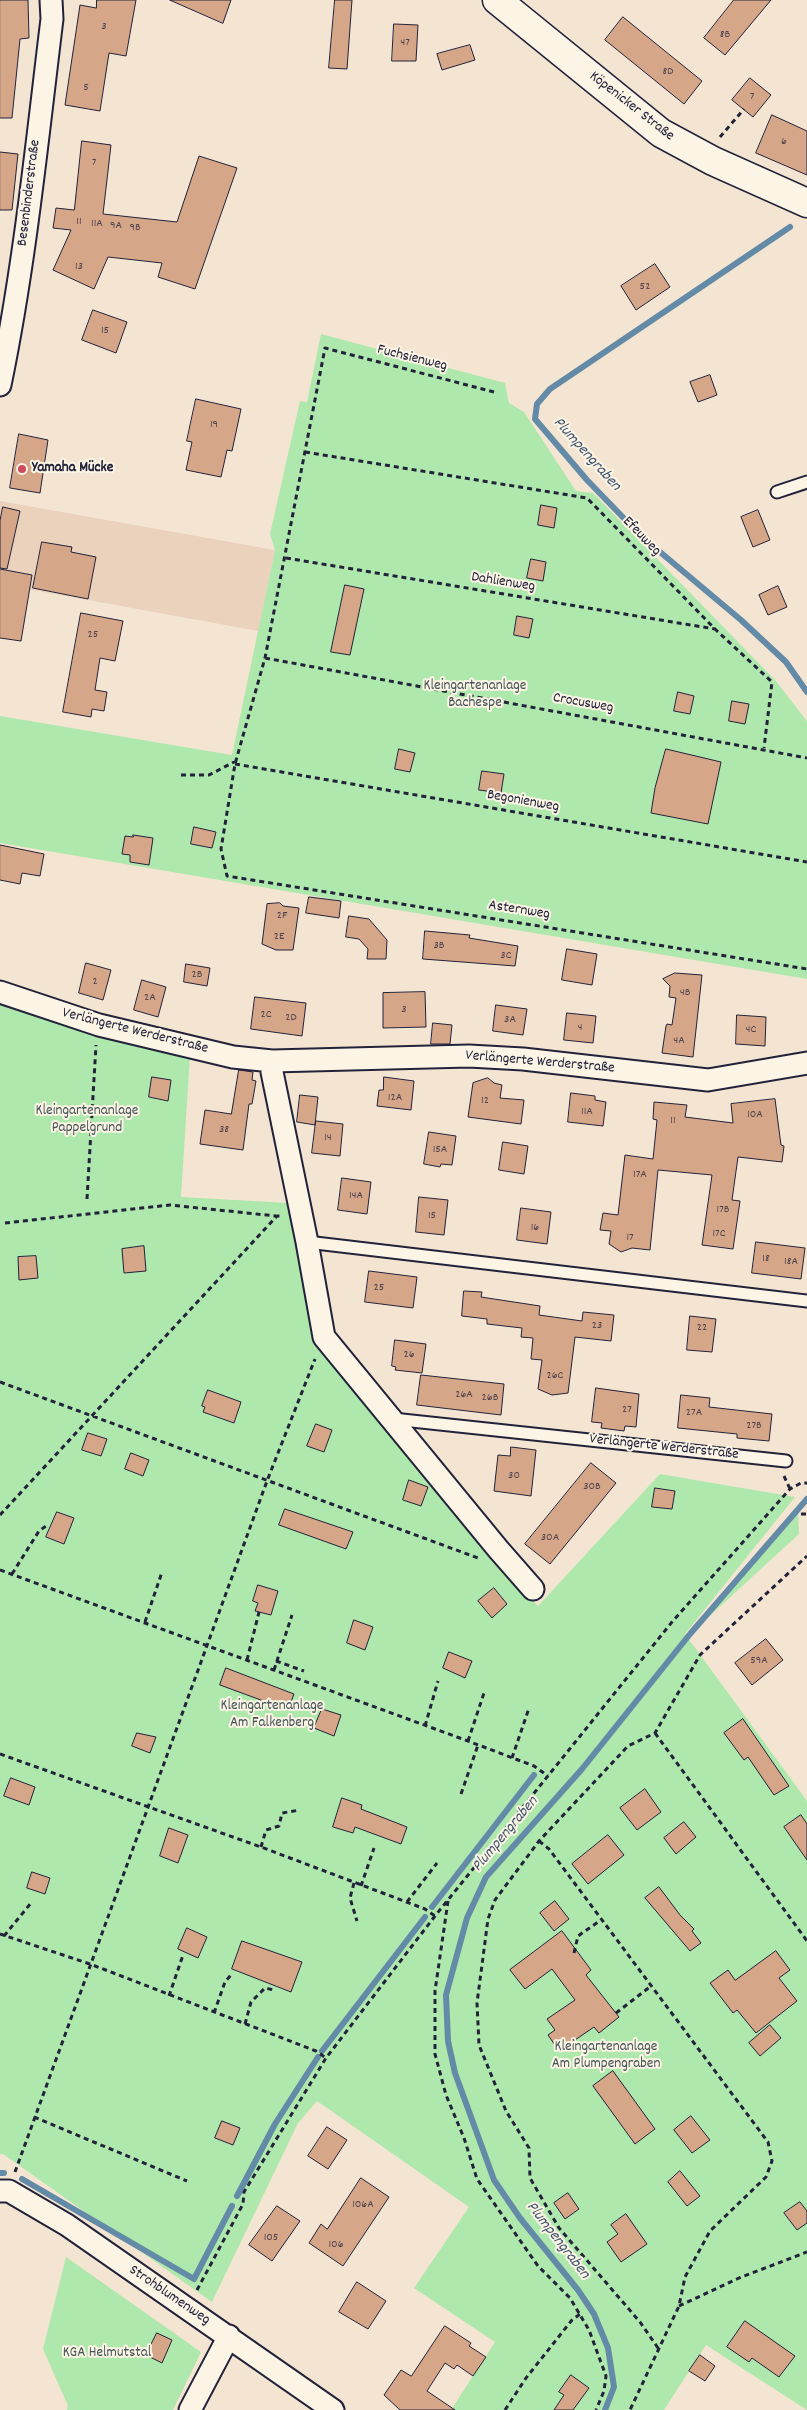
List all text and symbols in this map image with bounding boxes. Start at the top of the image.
house number: 3 [101,20,107,34]
house number: 8B [720,28,730,42]
house number: 47 [400,36,410,50]
house number: 8D [662,65,674,79]
street label: Köpenicker Straße [585,68,677,146]
house number: 5 [83,81,89,95]
house number: 7 [750,90,754,104]
house number: 6 [781,135,787,149]
street label: Besenbinderstraße [15,139,45,247]
house number: 7 [92,156,96,170]
house number: 11 [76,215,82,229]
house number: 11A [91,217,103,231]
house number: 9A [110,219,122,233]
house number: 9B [129,221,141,235]
house number: 13 [75,260,83,274]
house number: 52 [640,280,650,294]
house number: 15 [101,324,109,338]
street label: Fuchsienweg [375,342,449,376]
water label: Plumpengraben [548,414,624,496]
house number: 19 [210,418,218,432]
place label: Yamaha Mücke [32,460,113,478]
marker: Yamaha Mücke [16,463,28,475]
street label: Efeuweg [618,513,664,561]
street label: Dahlienweg [470,569,536,597]
house number: 25 [88,628,98,642]
park label: Kleingartenanlage Bachespe [424,678,526,713]
street label: Crocusweg [551,690,615,718]
street label: Begonienweg [485,787,561,817]
street label: Asternweg [487,897,551,925]
house number: 2F [277,909,287,923]
house number: 2E [274,930,284,944]
house number: 3B [433,939,445,953]
house number: 3C [500,949,512,963]
house number: 2B [192,968,202,982]
house number: 2 [92,975,98,989]
house number: 4B [680,986,690,1000]
house number: 2A [144,991,156,1005]
house number: 3 [401,1003,407,1017]
street label: Verlängerte Werderstraße [60,1005,210,1059]
house number: 2C [260,1008,272,1022]
house number: 2D [285,1011,297,1025]
house number: 3A [504,1013,516,1027]
house number: 4 [578,1021,582,1035]
house number: 4C [746,1023,756,1037]
house number: 4A [673,1034,685,1048]
street label: Verlängerte Werderstraße [465,1048,615,1078]
house number: 12A [388,1091,402,1105]
house number: 12 [481,1094,489,1108]
park label: Kleingartenanlage Pappelgrund [36,1103,138,1138]
house number: 11A [581,1105,593,1119]
house number: 10A [747,1108,763,1122]
house number: 11 [670,1114,676,1128]
house number: 38 [219,1123,229,1137]
house number: 14 [324,1131,332,1145]
house number: 15A [433,1143,447,1157]
house number: 17A [633,1168,647,1182]
house number: 14A [349,1189,363,1203]
house number: 17B [717,1203,729,1217]
house number: 15 [428,1209,436,1223]
house number: 16 [531,1221,539,1235]
house number: 17C [712,1227,726,1241]
house number: 17 [626,1231,634,1245]
house number: 18 [762,1252,770,1266]
house number: 18A [784,1255,798,1269]
house number: 25 [374,1281,384,1295]
house number: 23 [592,1319,602,1333]
house number: 22 [697,1321,707,1335]
house number: 26 [403,1348,415,1362]
house number: 26C [546,1369,564,1383]
house number: 26A [455,1388,473,1402]
house number: 26B [482,1391,498,1405]
house number: 27 [622,1403,632,1417]
house number: 27A [686,1406,702,1420]
house number: 27B [746,1419,762,1433]
street label: Verlängerte Werderstraße [589,1431,739,1465]
house number: 30 [508,1469,520,1483]
house number: 30B [583,1480,601,1494]
house number: 30A [541,1531,559,1545]
house number: 59A [750,1654,768,1668]
park label: Kleingartenanlage Am Falkenberg [221,1698,323,1733]
water label: Plumpengraben [469,1793,543,1877]
park label: Kleingartenanlage Am Plumpengraben [552,2039,660,2074]
house number: 106A [352,2198,374,2212]
water label: Plumpengraben [521,2199,593,2283]
house number: 105 [264,2231,278,2245]
house number: 106 [328,2238,344,2252]
street label: Strohblumenweg [125,2262,213,2330]
park label: KGA Helmutstal [63,2345,151,2363]

